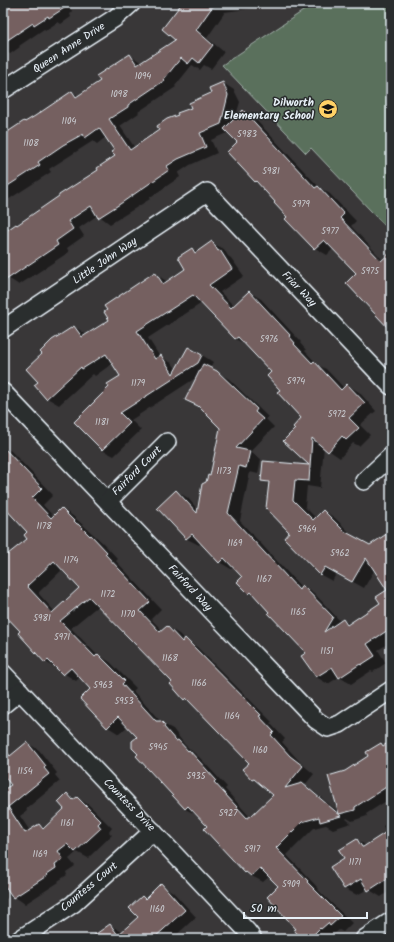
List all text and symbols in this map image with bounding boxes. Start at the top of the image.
street label: Queen Anne Drive [29,18,109,78]
house number: 1094 [135,69,151,84]
house number: 1098 [110,87,128,102]
place label: Dilworth Elementary School [224,94,314,125]
school or university icon: Dilworth Elementary School [317,98,339,120]
house number: 1104 [61,114,77,129]
house number: 5983 [237,127,257,142]
house number: 1108 [23,136,39,151]
house number: 5981 [262,164,280,179]
house number: 5979 [292,197,310,212]
house number: 5977 [321,224,340,239]
street label: Little John Way [69,232,142,289]
house number: 5975 [361,264,380,279]
street label: Friar Way [277,267,321,312]
house number: 5976 [260,332,278,347]
house number: 5974 [287,374,305,389]
house number: 1179 [131,376,146,391]
house number: 5972 [328,407,346,422]
house number: 1181 [95,415,109,430]
street label: Fairford Court [108,441,167,500]
house number: 1173 [217,464,231,479]
house number: 1178 [36,519,52,534]
house number: 5964 [297,522,317,537]
house number: 1169 [227,536,243,551]
house number: 5962 [330,546,350,561]
house number: 1174 [64,553,78,568]
street label: Fairford Way [163,560,217,616]
house number: 1167 [257,572,272,587]
house number: 1172 [100,587,116,602]
house number: 1165 [290,605,307,620]
house number: 1170 [121,607,136,622]
house number: 5981 [33,611,51,626]
house number: 5971 [54,630,70,645]
house number: 1151 [320,644,334,659]
house number: 1168 [162,651,179,666]
house number: 1166 [191,676,207,691]
house number: 5963 [93,678,113,693]
house number: 5953 [114,694,134,709]
house number: 1164 [224,709,240,724]
house number: 5945 [148,740,169,755]
house number: 1160 [252,743,268,758]
house number: 1154 [17,764,33,779]
house number: 5935 [186,769,207,784]
street label: Countess Drive [99,774,159,836]
house number: 5927 [219,806,238,821]
house number: 1161 [60,816,74,831]
house number: 5917 [244,842,261,857]
house number: 1169 [32,847,48,862]
house number: 1171 [349,855,361,870]
street label: Countess Court [56,857,122,917]
house number: 5909 [282,877,301,892]
scale bar [244,894,367,920]
text: 50 m [250,899,277,918]
house number: 1160 [149,902,165,917]

